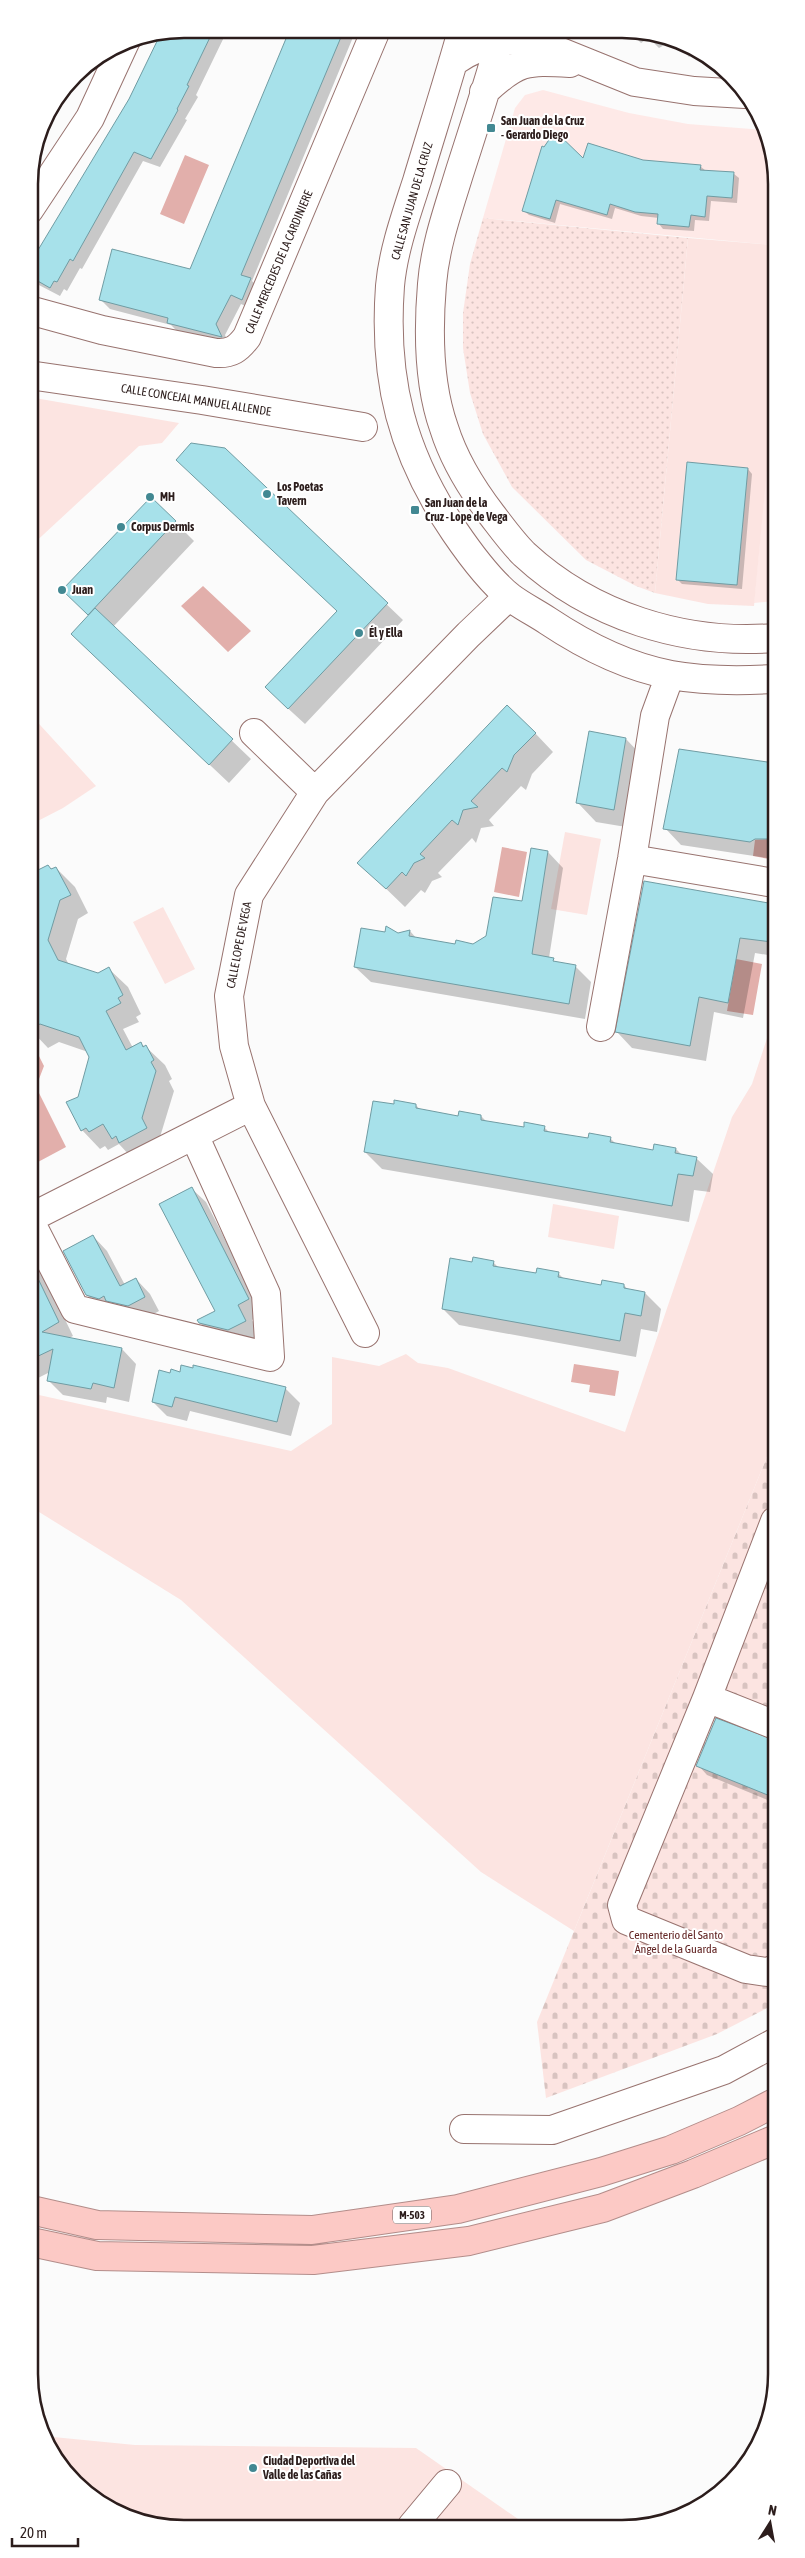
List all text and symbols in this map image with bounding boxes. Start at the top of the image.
place label: San Juan de la Cruz - Gerardo Diego [501,114,585,142]
marker: San Juan de la Cruz - Gerardo Diego [485,122,497,134]
street label: CALLE SAN JUAN DE LA CRUZ [388,140,436,262]
street label: CALLE MERCEDES DE LA CARDINIERE [242,188,316,336]
street label: CALLE CONCEJAL MANUEL ALLENDE [120,381,272,419]
place label: Los Poetas Tavern [277,480,324,508]
marker: Los Poetas Tavern [261,488,273,500]
place label: MH [160,490,175,504]
marker: MH [144,491,156,503]
place label: San Juan de la Cruz - Lope de Vega [425,496,508,524]
marker: San Juan de la Cruz - Lope de Vega [409,504,421,516]
place label: Corpus Dermis [131,520,195,534]
marker: Corpus Dermis [115,521,127,533]
place label: Juan [71,583,93,597]
marker: Juan [56,584,68,596]
place label: Él y Ella [369,625,403,640]
marker: Él y Ella [353,627,365,639]
street label: CALLE LOPE DE VEGA [224,900,254,990]
park label: Cementerio del Santo Ángel de la Guarda [629,1928,724,1956]
road number: M-503 [393,2206,431,2224]
place label: Ciudad Deportiva del Valle de las Cañas [262,2454,356,2482]
marker: Ciudad Deportiva del Valle de las Cañas [247,2462,259,2474]
north arrow [745,2498,795,2548]
text: N [767,2502,778,2519]
scale bar [12,2516,79,2548]
text: 20 m [20,2524,47,2541]

